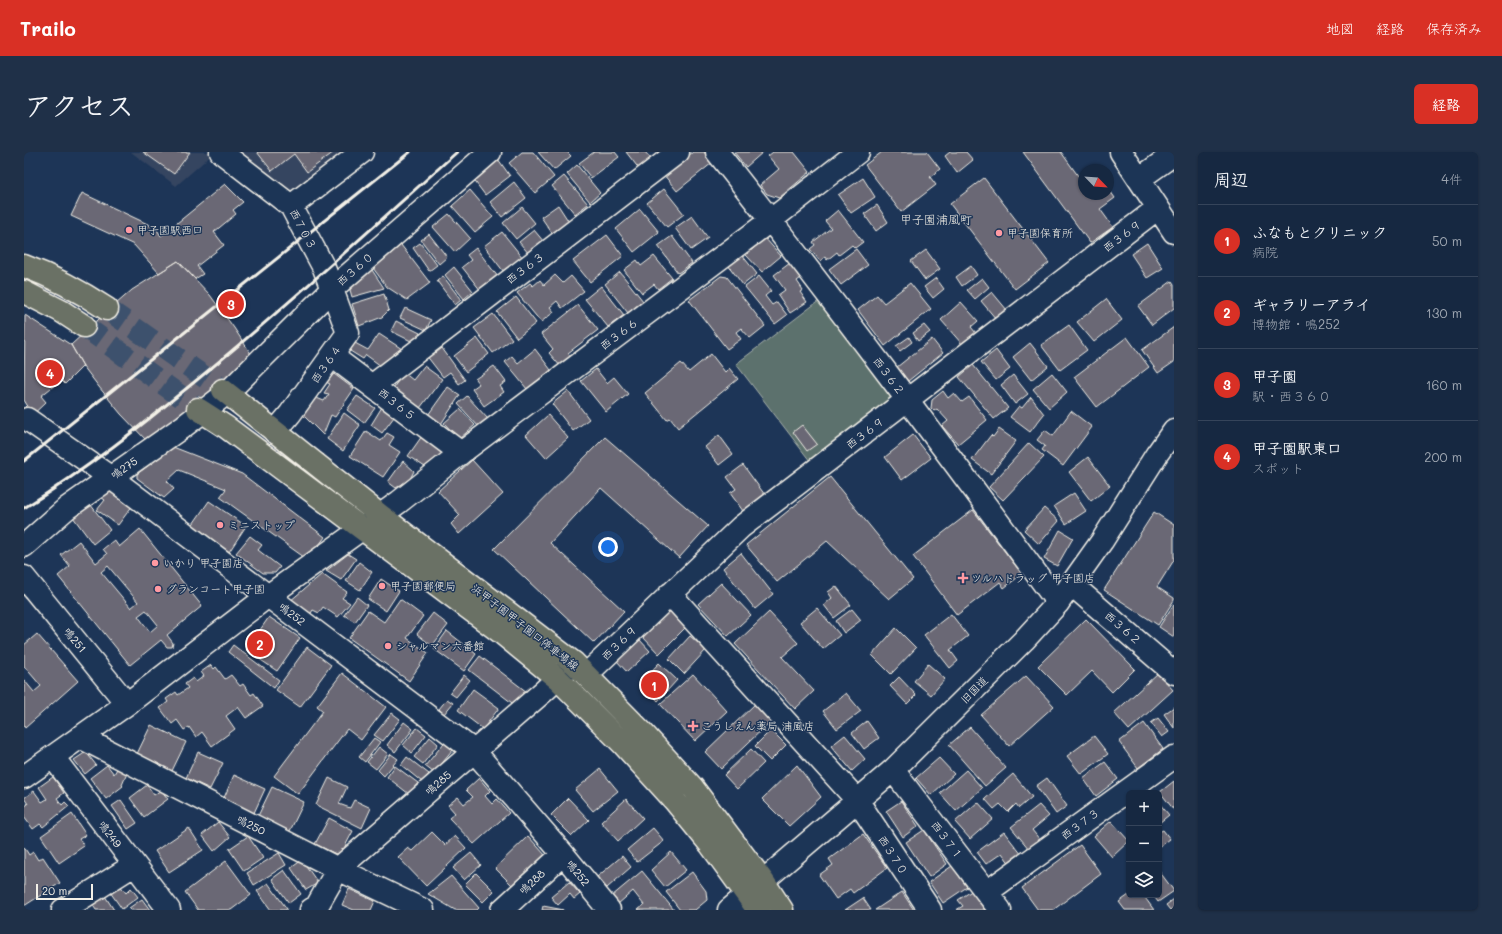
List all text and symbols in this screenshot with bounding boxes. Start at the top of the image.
text: Trailo [20,16,76,41]
text: 地図 [1326,19,1354,38]
text: 経路 [1376,19,1404,38]
text: 保存済み [1426,19,1482,38]
button: 経路 [1414,84,1478,124]
text: アクセス [24,87,134,123]
north arrow [1078,164,1114,200]
text: 周辺 [1214,168,1248,190]
text: 4件 [1441,170,1462,187]
street label: 西７０３ [286,206,320,252]
district label: 甲子園浦風町 [900,211,972,227]
street label: 西３６９ [1100,216,1144,255]
place label: 甲子園駅西口 [137,222,203,237]
text: ふなもとクリニック [1252,222,1387,242]
marker: 甲子園駅西口 [124,225,134,235]
place label: 甲子園保育所 [1007,225,1073,240]
marker: 甲子園保育所 [994,228,1004,238]
text: 1 [1224,232,1230,249]
text: 50 m [1432,232,1462,249]
text: 病院 [1252,243,1278,260]
street label: 西３６３ [503,248,547,287]
street label: 西３６０ [333,249,376,289]
pin: 3 [218,289,244,319]
text: ギャラリーアライ [1252,294,1371,314]
text: 2 [1223,304,1231,321]
text: 130 m [1426,304,1462,321]
street label: 西３６６ [597,314,641,353]
text: 博物館 · 鳴252 [1252,315,1340,332]
street label: 西３６４ [307,341,344,386]
street label: 西３６２ [870,354,909,398]
pin: 4 [37,358,63,388]
text: 甲子園 [1252,366,1297,386]
text: 3 [1223,376,1231,393]
text: 160 m [1426,376,1462,393]
street label: 西３６５ [375,384,419,423]
text: 駅 · 西３６０ [1252,387,1331,404]
street label: 西３６９ [843,413,887,452]
text: 甲子園駅東口 [1252,438,1342,458]
text: 4 [1223,448,1231,465]
text: 200 m [1424,448,1462,465]
street label: 鳴275 [107,453,140,482]
text: スポット [1252,459,1304,476]
place label: ミニストップ [228,517,295,532]
marker: ミニストップ [215,520,225,530]
your location [598,537,618,557]
place label: いかり 甲子園店 [163,555,244,570]
marker: いかり 甲子園店 [150,558,160,568]
place label: ツルハドラッグ 甲子園店 [971,570,1095,585]
marker: ツルハドラッグ 甲子園店 [958,573,968,583]
place label: 甲子園郵便局 [390,578,456,593]
street label: 浜甲子園甲子園口停車場線 [469,580,582,673]
place label: グランコート甲子園 [166,581,265,596]
marker: 甲子園郵便局 [377,581,387,591]
marker: グランコート甲子園 [153,584,163,594]
street label: 鳴252 [276,599,309,629]
street label: 西３６２ [1102,608,1145,648]
street label: 西３６９ [598,622,640,663]
street label: 鳴251 [61,624,90,655]
pin: 2 [247,629,273,659]
place label: シャルマン六番館 [396,638,484,653]
marker: シャルマン六番館 [383,641,393,651]
pin: 1 [641,670,667,700]
street label: 旧国道 [957,673,991,707]
place label: こうしえん薬局 浦風店 [701,718,815,733]
marker: こうしえん薬局 浦風店 [688,721,698,731]
street label: 鳴285 [421,767,454,798]
map controls [1126,790,1162,898]
button: + [1126,790,1162,826]
street label: 西３７３ [1057,805,1102,843]
street label: 鳴250 [234,811,268,838]
street label: 鳴249 [95,817,126,851]
street label: 西３７１ [928,818,967,862]
button: − [1126,826,1162,862]
street label: 西３７０ [875,832,912,877]
street label: 鳴252 [563,856,594,889]
button: layers [1126,862,1162,898]
street label: 鳴288 [515,866,548,897]
scale bar [36,882,93,901]
text: 20 m [42,883,67,898]

